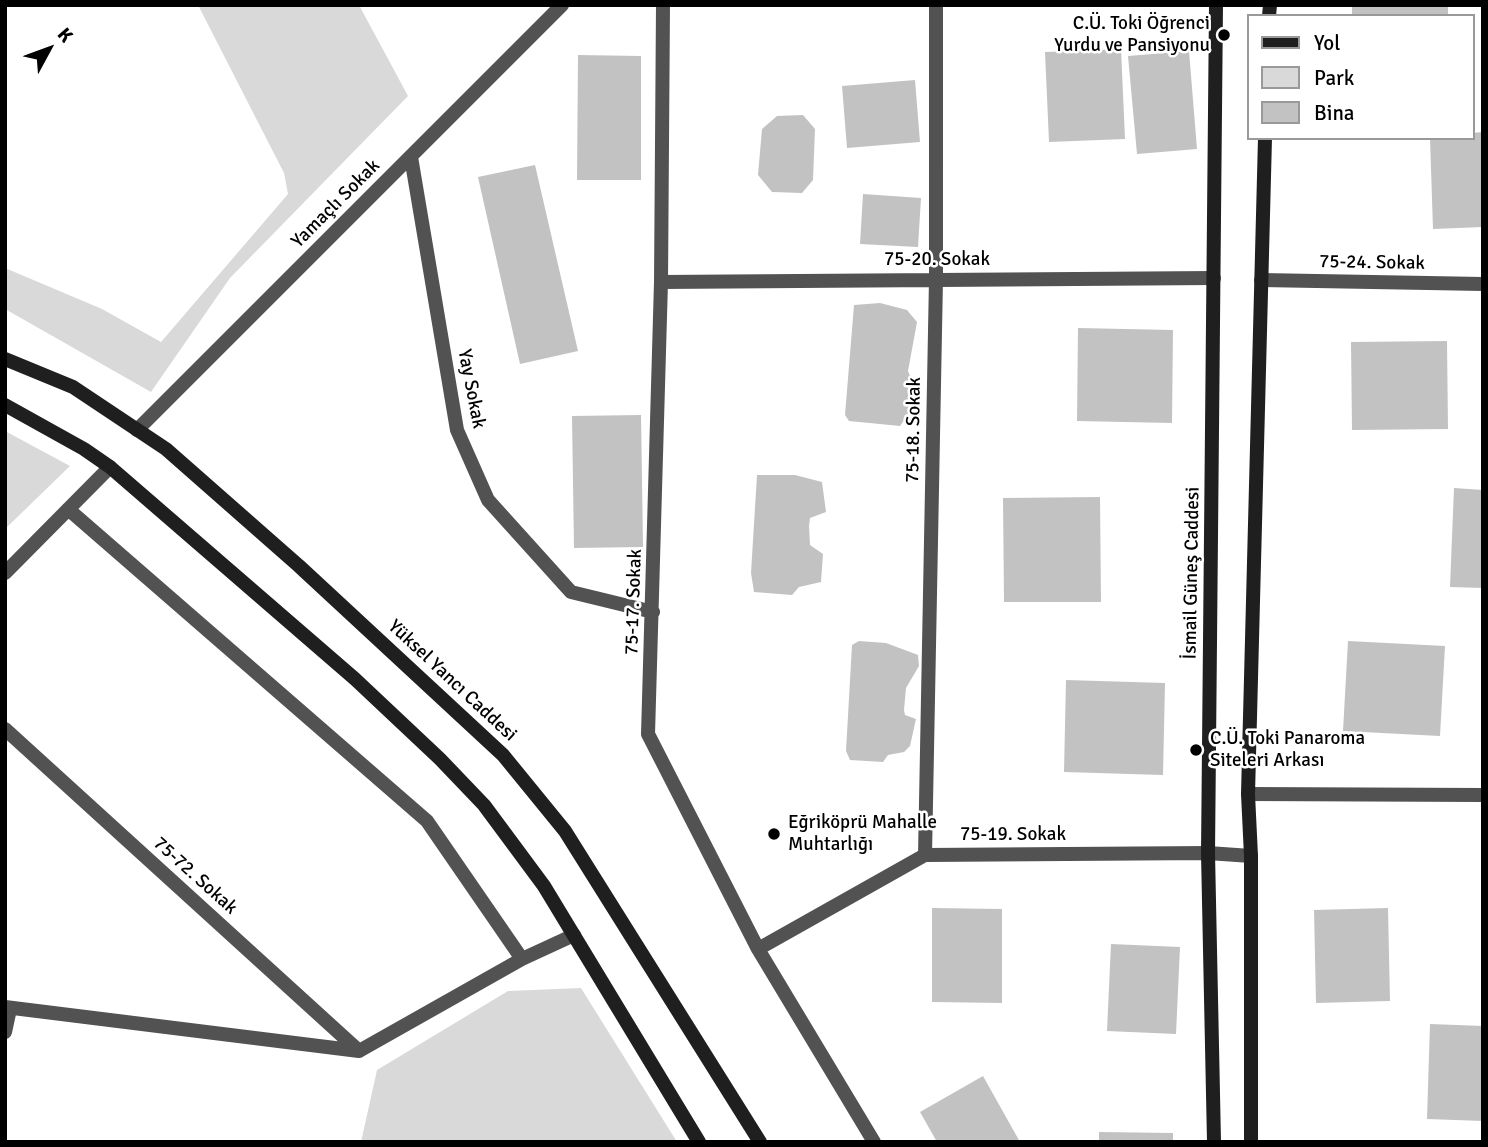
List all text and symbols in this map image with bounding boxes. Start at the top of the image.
place label: C.Ü. Toki Öğrenci Yurdu ve Pansiyonu [1054,13,1210,57]
north arrow [14,14,84,84]
legend [1246,14,1474,140]
text: K [52,23,78,48]
marker: C.Ü. Toki Öğrenci Yurdu ve Pansiyonu [1216,27,1232,43]
text: Yol [1314,30,1340,56]
text: Park [1314,65,1354,91]
text: Bina [1314,100,1355,126]
street label: Yamaçlı Sokak [287,155,385,253]
street label: 75-20. Sokak [884,249,990,271]
street label: 75-24. Sokak [1319,251,1425,275]
street label: Yay Sokak [452,347,490,431]
street label: 75-18. Sokak [902,377,926,483]
street label: İsmail Güneş Caddesi [1179,486,1205,660]
street label: 75-17. Sokak [621,549,647,655]
street label: Yüksel Yancı Caddesi [383,615,521,747]
place label: C.Ü. Toki Panaroma Siteleri Arkası [1210,728,1365,772]
marker: C.Ü. Toki Panaroma Siteleri Arkası [1188,742,1204,758]
place label: Eğriköprü Mahalle Muhtarlığı [788,812,937,856]
street label: 75-19. Sokak [960,824,1066,846]
marker: Eğriköprü Mahalle Muhtarlığı [766,826,782,842]
street label: 75-72. Sokak [148,832,242,920]

